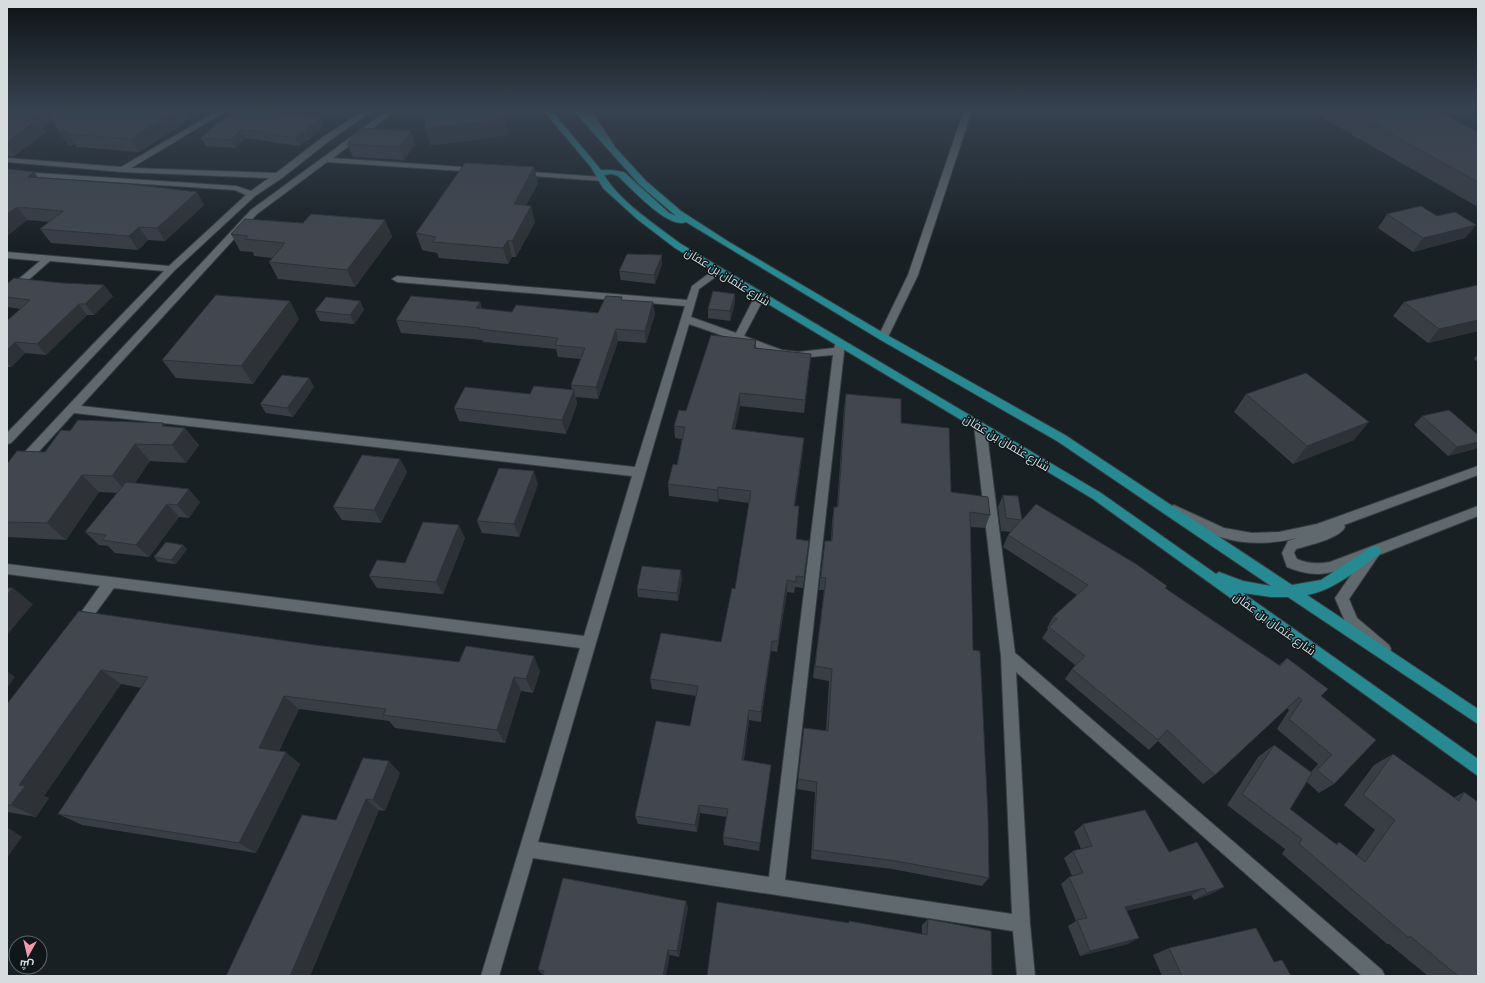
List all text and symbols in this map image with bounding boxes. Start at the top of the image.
street label: شارع عثمان بن عفان [682,244,773,310]
street label: شارع عثمان بن عفان [960,411,1053,475]
street label: شارع عثمان بن عفان [1230,588,1319,659]
north arrow [8,935,48,975]
text: ش [19,957,35,973]

